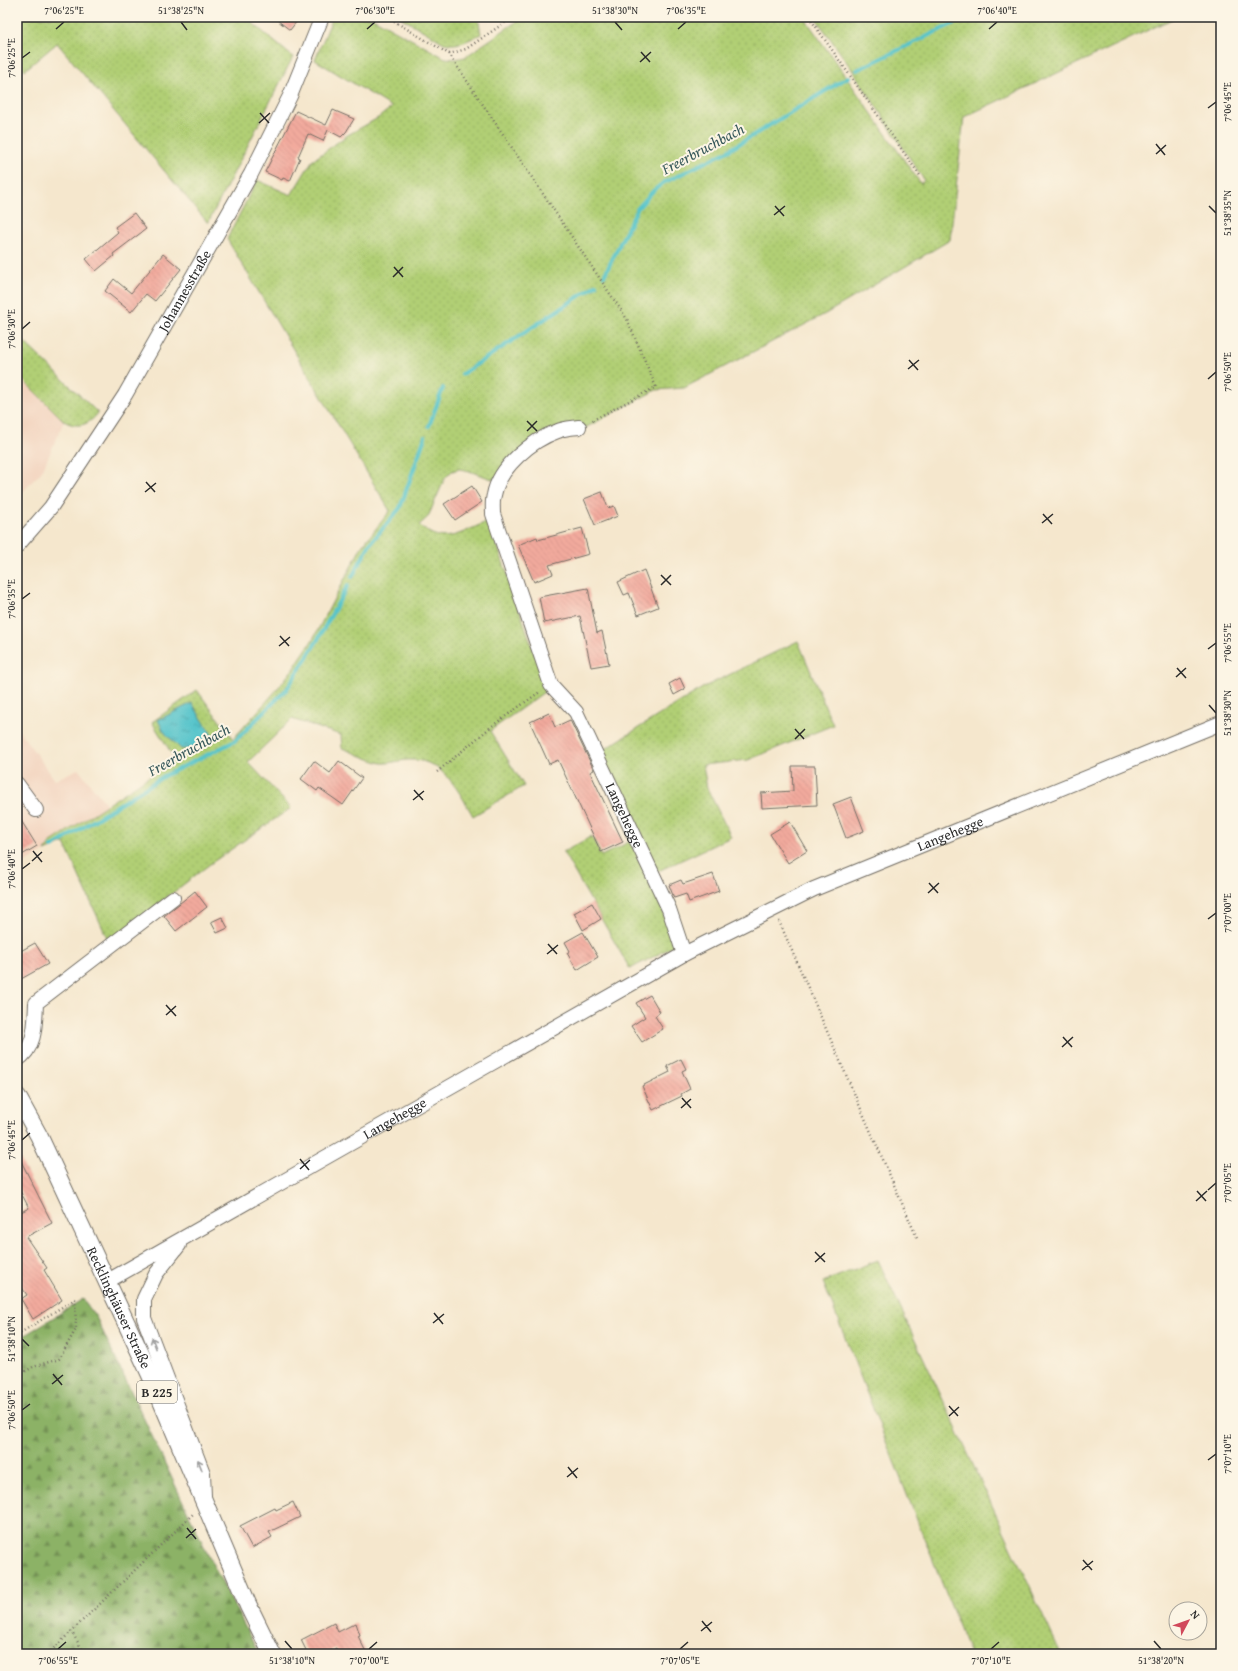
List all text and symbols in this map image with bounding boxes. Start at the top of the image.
text: 7°06'25"E [44,3,84,18]
text: 51°38'25"N [158,3,204,18]
text: 7°06'30"E [355,3,395,18]
text: 51°38'30"N [592,3,638,18]
text: 7°06'35"E [666,3,706,18]
text: 7°06'40"E [977,3,1017,18]
text: 7°06'25"E [4,38,19,78]
text: 7°06'45"E [1220,82,1235,122]
water label: Freerbruchbach [657,118,748,180]
text: 51°38'35"N [1220,190,1235,236]
street label: Johannesstraße [152,246,216,337]
text: 7°06'30"E [4,309,19,349]
text: 7°06'50"E [1220,352,1235,392]
text: 7°06'35"E [4,579,19,619]
text: 7°06'55"E [1220,623,1235,663]
text: 51°38'30"N [1220,690,1235,736]
water label: Freerbruchbach [143,718,234,781]
street label: Langehegge [601,779,649,851]
street label: Langehegge [914,811,987,856]
text: 7°06'40"E [4,849,19,889]
text: 7°07'00"E [1220,893,1235,933]
street label: Langehegge [359,1092,430,1144]
text: 7°06'45"E [4,1120,19,1160]
text: 7°07'05"E [1220,1163,1235,1203]
street label: Recklinghäuser Straße [82,1243,156,1372]
text: 51°38'10"N [4,1316,19,1362]
one-way arrow [149,1338,157,1350]
road number: B 225 [137,1381,177,1403]
text: 7°06'50"E [4,1390,19,1430]
text: 7°07'10"E [1220,1434,1235,1474]
one-way arrow [196,1459,204,1471]
north arrow [1168,1601,1208,1641]
text: N [1187,1606,1204,1623]
text: 7°06'55"E [38,1653,78,1668]
text: 51°38'10"N [269,1653,315,1668]
text: 7°07'00"E [349,1653,389,1668]
text: 7°07'05"E [660,1653,700,1668]
text: 7°07'10"E [971,1653,1011,1668]
text: 51°38'20"N [1138,1653,1184,1668]

